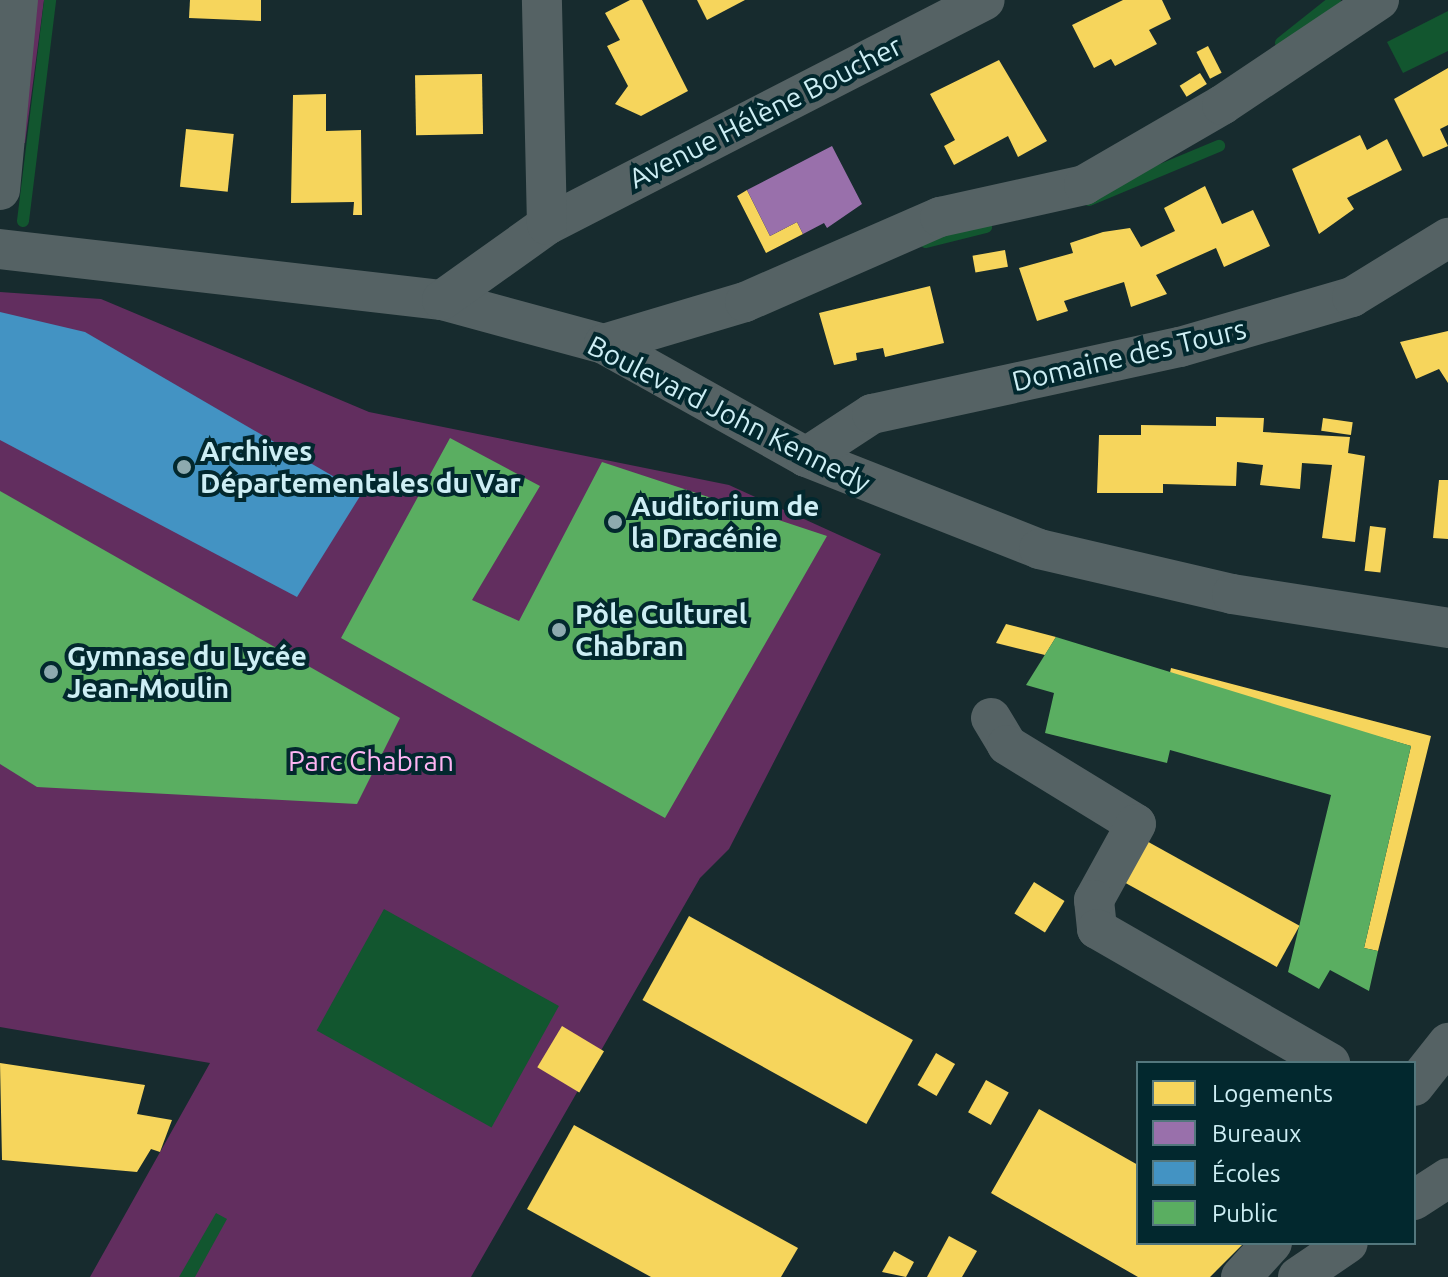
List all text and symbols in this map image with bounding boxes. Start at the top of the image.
street label: Avenue Hélène Boucher [623,29,907,195]
street label: Domaine des Tours [1009,312,1249,398]
street label: Boulevard John Kennedy [582,328,876,500]
place label: Archives Départementales du Var [200,434,521,500]
marker: Archives Départementales du Var [175,458,193,476]
place label: Auditorium de la Dracénie [631,489,819,555]
marker: Auditorium de la Dracénie [606,513,624,531]
place label: Pôle Culturel Chabran [575,597,747,663]
marker: Pôle Culturel Chabran [550,621,568,639]
place label: Gymnase du Lycée Jean-Moulin [67,639,307,705]
marker: Gymnase du Lycée Jean-Moulin [42,663,60,681]
park label: Parc Chabran [288,744,454,778]
legend [1136,1061,1416,1245]
text: Logements [1212,1080,1333,1107]
text: Bureaux [1212,1120,1301,1147]
text: Écoles [1212,1160,1281,1187]
text: Public [1212,1200,1277,1227]

